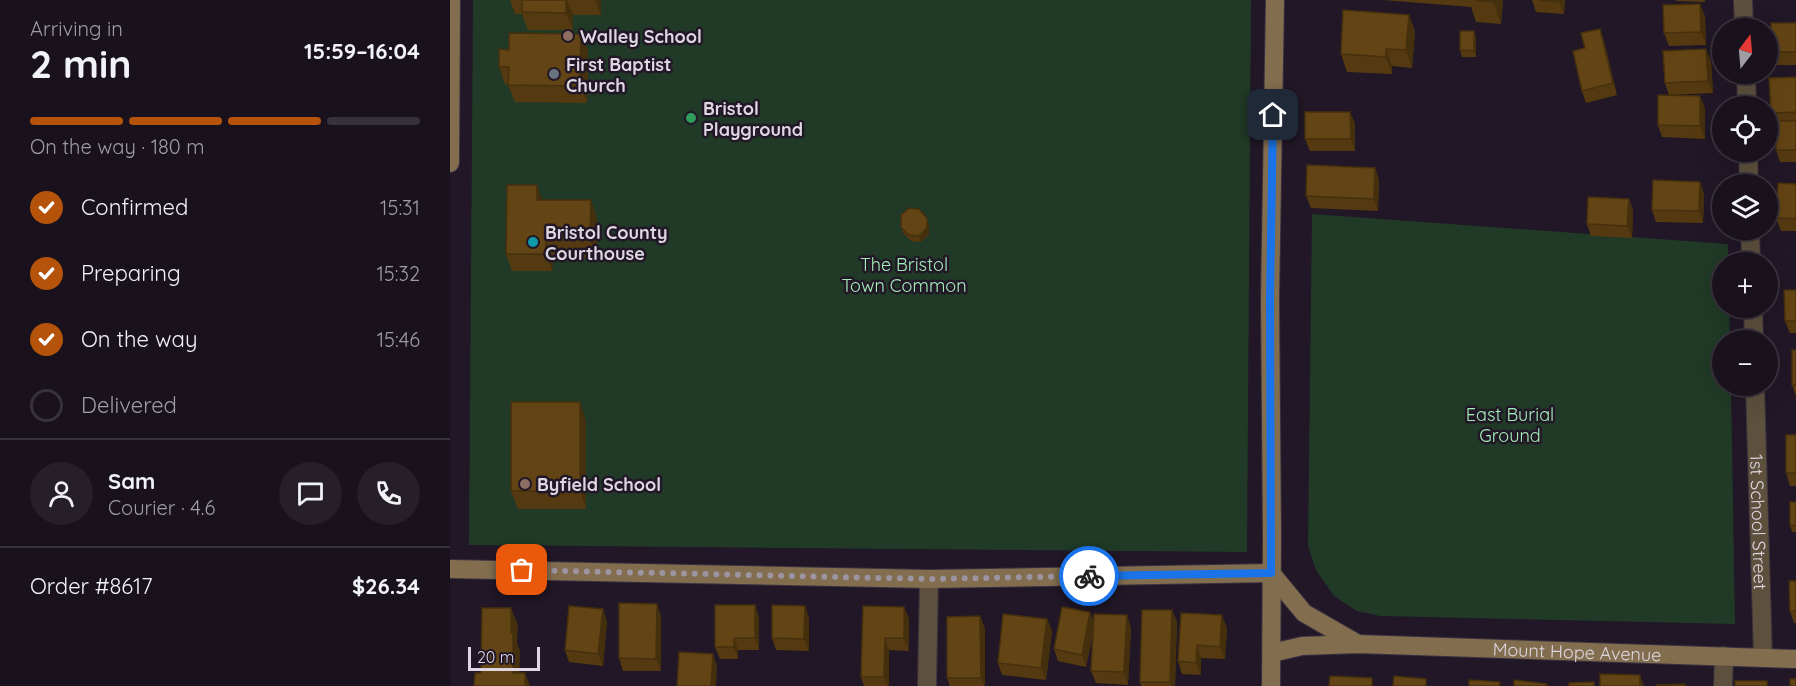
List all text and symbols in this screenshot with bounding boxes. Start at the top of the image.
text: Arriving in [30,16,123,41]
north arrow [1712,18,1778,84]
map controls [1712,18,1778,396]
place label: Walley School [580,25,702,48]
marker: Walley School [561,29,575,43]
text: 15:59–16:04 [304,37,420,65]
text: 2 min [30,39,132,88]
place label: First Baptist Church [566,53,671,97]
marker: First Baptist Church [547,67,561,81]
pin [1247,89,1298,140]
button: locate [1712,96,1778,162]
place label: Bristol Playground [703,97,803,141]
icon: home [1256,98,1289,131]
marker: Bristol Playground [684,111,698,125]
text: On the way · 180 m [30,134,204,159]
button: layers [1712,174,1778,240]
icon: check [30,191,63,224]
text: Confirmed [81,193,188,221]
text: 15:31 [380,195,420,220]
place label: Bristol County Courthouse [545,221,668,265]
marker: Bristol County Courthouse [526,235,540,249]
button: + [1712,252,1778,318]
park label: The Bristol Town Common [841,253,967,297]
icon: check [30,257,63,290]
text: Preparing [81,259,181,287]
text: 15:32 [376,261,420,286]
icon: check [30,323,63,356]
text: On the way [81,325,197,353]
text: 15:46 [377,327,420,352]
button: − [1712,330,1778,396]
text: Delivered [81,391,177,419]
park label: East Burial Ground [1466,403,1554,447]
street label: 1st School Street [1746,454,1772,590]
button: person [30,462,93,525]
button: chat [279,462,342,525]
button: phone [357,462,420,525]
text: Sam [108,467,155,495]
place label: Byfield School [537,473,661,496]
marker: Byfield School [518,477,532,491]
text: Courier · 4.6 [108,495,215,520]
pin [496,544,547,595]
courier [1059,546,1119,606]
icon: bag [505,553,538,586]
icon: bike [1073,560,1106,593]
text: Order #8617 [30,572,153,600]
text: $26.34 [352,572,420,600]
street label: Mount Hope Avenue [1492,637,1662,666]
scale bar [468,644,540,672]
text: 20 m [477,647,514,667]

